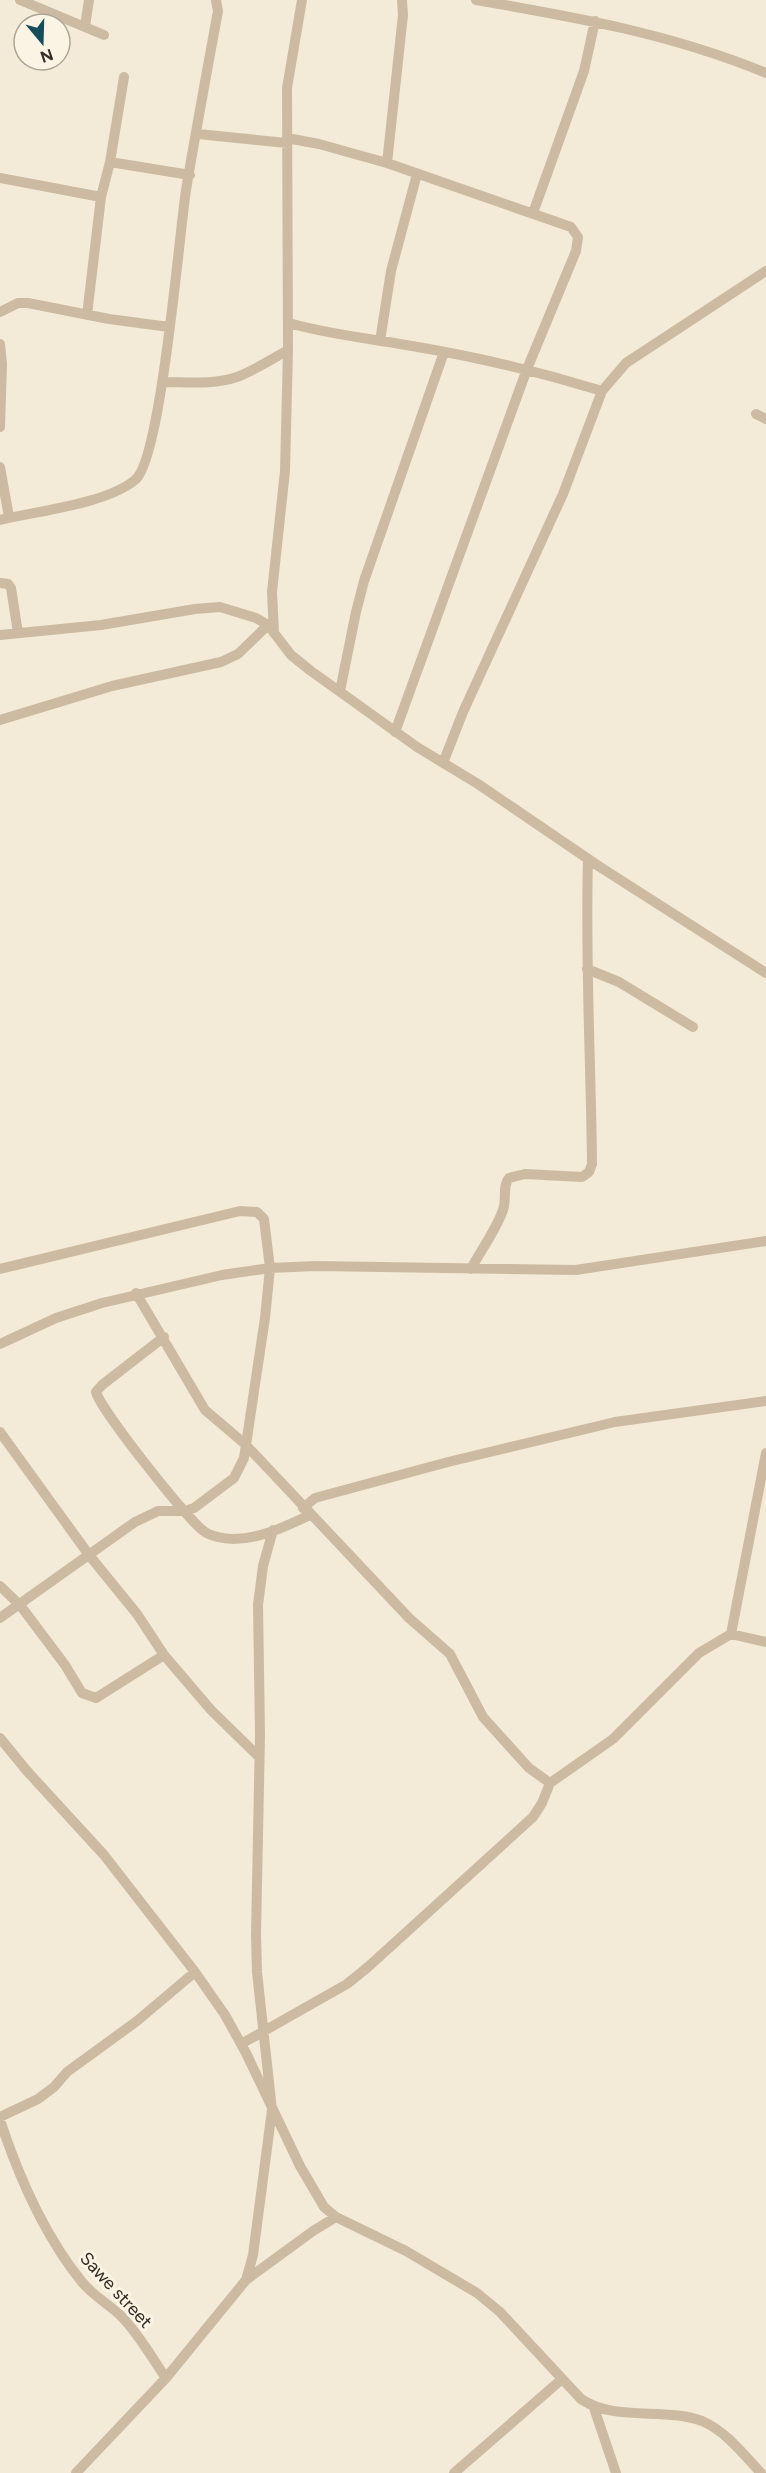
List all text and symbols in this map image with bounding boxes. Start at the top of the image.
north arrow [12,12,72,72]
text: N [38,45,56,67]
street label: Sawe street [75,2247,157,2333]

